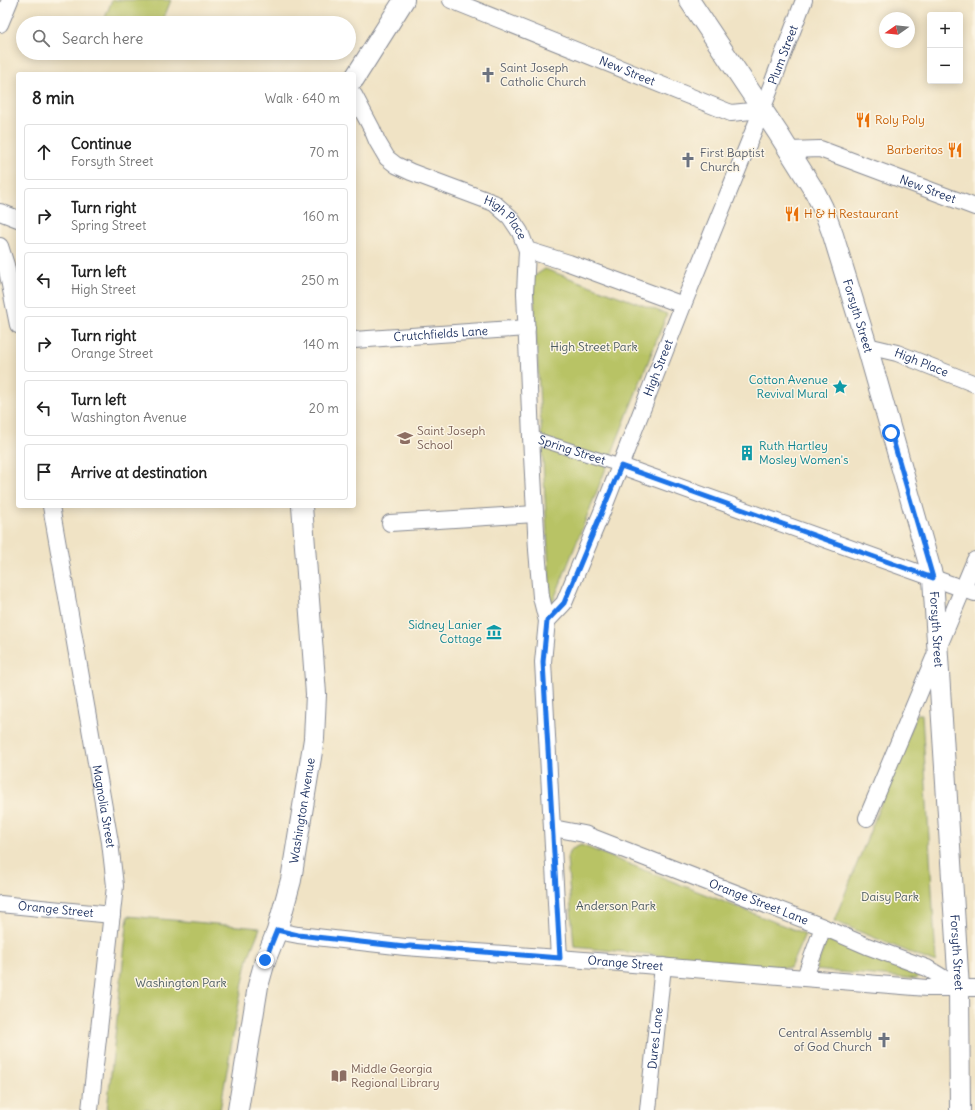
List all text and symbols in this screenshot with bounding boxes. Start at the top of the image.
north arrow [879,12,915,48]
map controls [927,12,963,84]
button: + [927,12,963,48]
search box [16,16,356,60]
street label: Plum Street [764,23,801,87]
icon: search [30,27,52,49]
text: Search here [62,29,143,48]
button: − [927,48,963,84]
street label: New Street [597,53,658,89]
place label: Saint Joseph Catholic Church [500,60,586,89]
church icon: Saint Joseph Catholic Church [479,66,497,84]
text: 8 min [32,87,74,109]
text: Walk · 640 m [265,90,340,107]
restaurant icon: Roly Poly [854,111,872,129]
place label: Roly Poly [875,112,925,127]
text: Continue [71,134,132,153]
icon: ahead [33,141,55,163]
restaurant icon: Barberitos [946,141,964,159]
place label: Barberitos [886,142,943,157]
text: 70 m [310,144,339,161]
place label: First Baptist Church [700,145,764,174]
church icon: First Baptist Church [679,151,697,169]
text: Forsyth Street [71,153,153,170]
street label: New Street [898,171,958,206]
street label: High Place [482,192,530,241]
text: Turn right [71,198,136,217]
icon: right [33,205,55,227]
restaurant icon: H & H Restaurant [783,205,801,223]
place label: H & H Restaurant [804,206,899,221]
text: 160 m [303,208,339,225]
text: Spring Street [71,217,146,234]
text: Turn left [71,262,126,281]
icon: left [33,269,55,291]
text: 250 m [301,272,339,289]
street label: Forsyth Street [840,277,877,354]
text: High Street [71,281,136,298]
street label: Crutchfields Lane [393,323,489,344]
text: Turn right [71,326,136,345]
icon: right [33,333,55,355]
text: 140 m [303,336,339,353]
street label: High Street [640,337,676,398]
park label: High Street Park [550,339,638,354]
text: Orange Street [71,345,153,362]
street label: High Place [892,345,951,380]
place label: Cotton Avenue Revival Mural [749,372,828,401]
place icon: Cotton Avenue Revival Mural [831,378,849,396]
text: Turn left [71,390,126,409]
icon: left [33,397,55,419]
text: 20 m [309,400,339,417]
text: Washington Avenue [71,409,187,426]
place label: Saint Joseph School [417,423,486,452]
route start [882,424,900,442]
school or university icon: Saint Joseph School [396,429,414,447]
street label: Spring Street [537,432,608,468]
place label: Ruth Hartley Mosley Women's [759,438,848,467]
building icon: Ruth Hartley Mosley Women's [738,444,756,462]
icon: arrive [33,461,55,483]
text: Arrive at destination [71,463,207,482]
street label: Forsyth Street [927,591,947,668]
place label: Sidney Lanier Cottage [408,617,482,646]
museum icon: Sidney Lanier Cottage [485,623,503,641]
street label: Washington Avenue [286,757,318,865]
street label: Magnolia Street [90,764,119,849]
street label: Orange Street Lane [707,875,811,928]
park label: Daisy Park [861,889,919,904]
street label: Orange Street [17,898,94,920]
park label: Anderson Park [576,898,656,913]
street label: Forsyth Street [947,914,967,991]
route end [256,951,274,969]
street label: Orange Street [587,952,664,973]
park label: Washington Park [135,975,227,990]
street label: Dures Lane [644,1007,666,1070]
place label: Central Assembly of God Church [778,1025,872,1054]
church icon: Central Assembly of God Church [875,1031,893,1049]
place label: Middle Georgia Regional Library [351,1061,440,1090]
library icon: Middle Georgia Regional Library [330,1067,348,1085]

